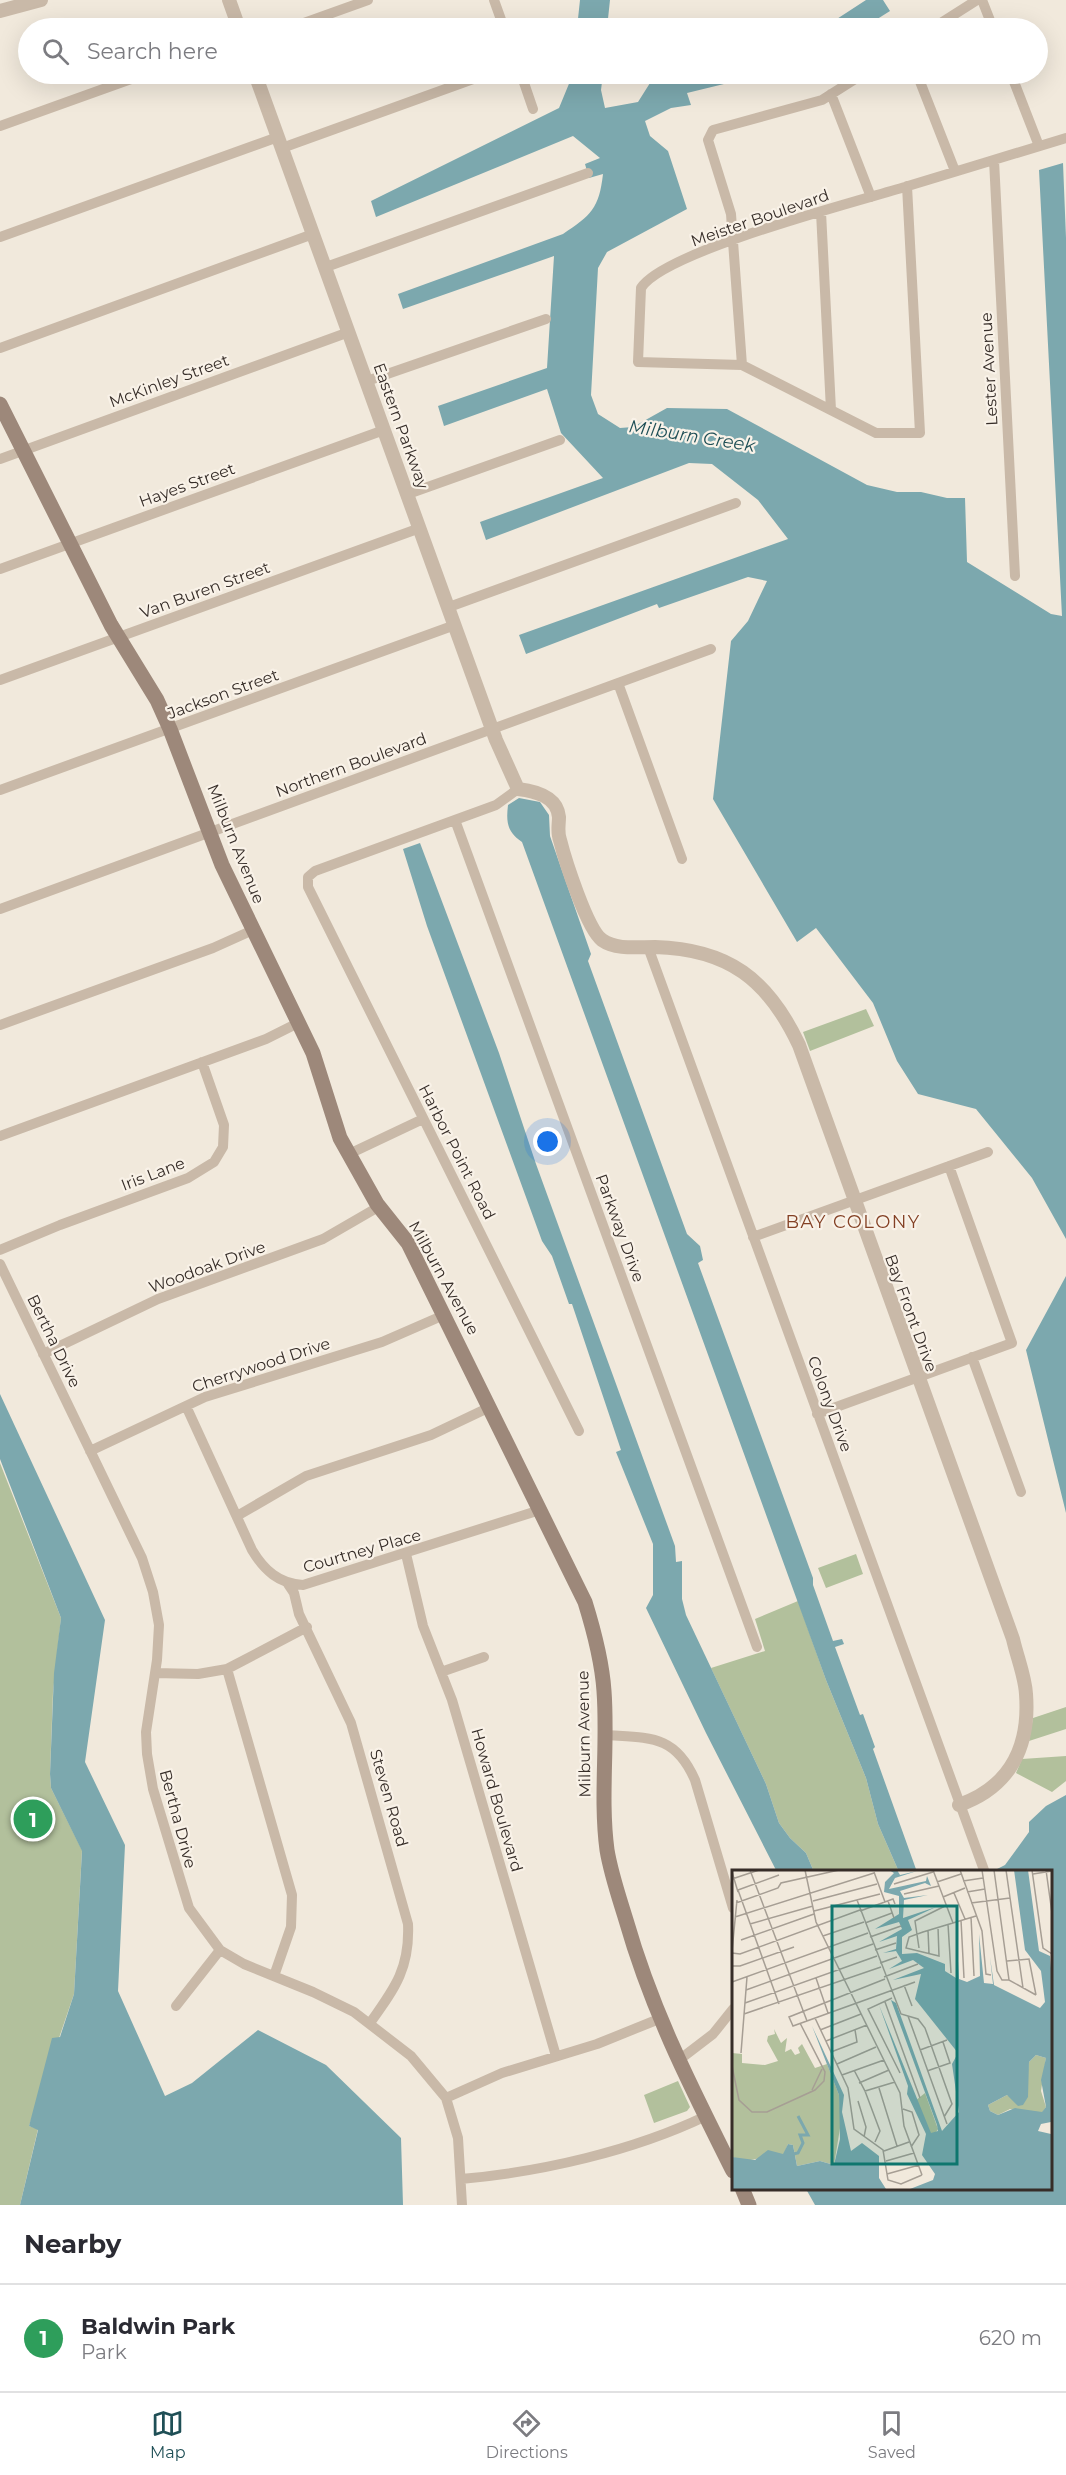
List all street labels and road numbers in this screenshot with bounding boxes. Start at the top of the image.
street label: Meister Boulevard [688,185,832,251]
street label: Lester Avenue [977,312,1001,426]
street label: McKinley Street [107,350,232,411]
street label: Eastern Parkway [369,360,433,492]
street label: Hayes Street [136,459,238,511]
street label: Van Buren Street [137,558,273,622]
street label: Jackson Street [164,665,282,723]
street label: Northern Boulevard [273,729,429,801]
street label: Milburn Avenue [203,781,269,907]
street label: Harbor Point Road [415,1081,499,1223]
street label: Iris Lane [118,1153,188,1195]
street label: Parkway Drive [592,1171,648,1285]
street label: Milburn Avenue [405,1218,483,1338]
street label: Woodoak Drive [146,1237,268,1297]
street label: Bay Front Drive [881,1252,941,1374]
street label: Bertha Drive [23,1291,85,1391]
street label: Cherrywood Drive [190,1334,332,1396]
street label: Colony Drive [804,1353,856,1455]
street label: Courtney Place [301,1525,423,1577]
street label: Milburn Avenue [573,1670,595,1798]
street label: Howard Boulevard [467,1726,527,1874]
street label: Steven Road [366,1747,412,1849]
street label: Bertha Drive [156,1768,200,1870]

